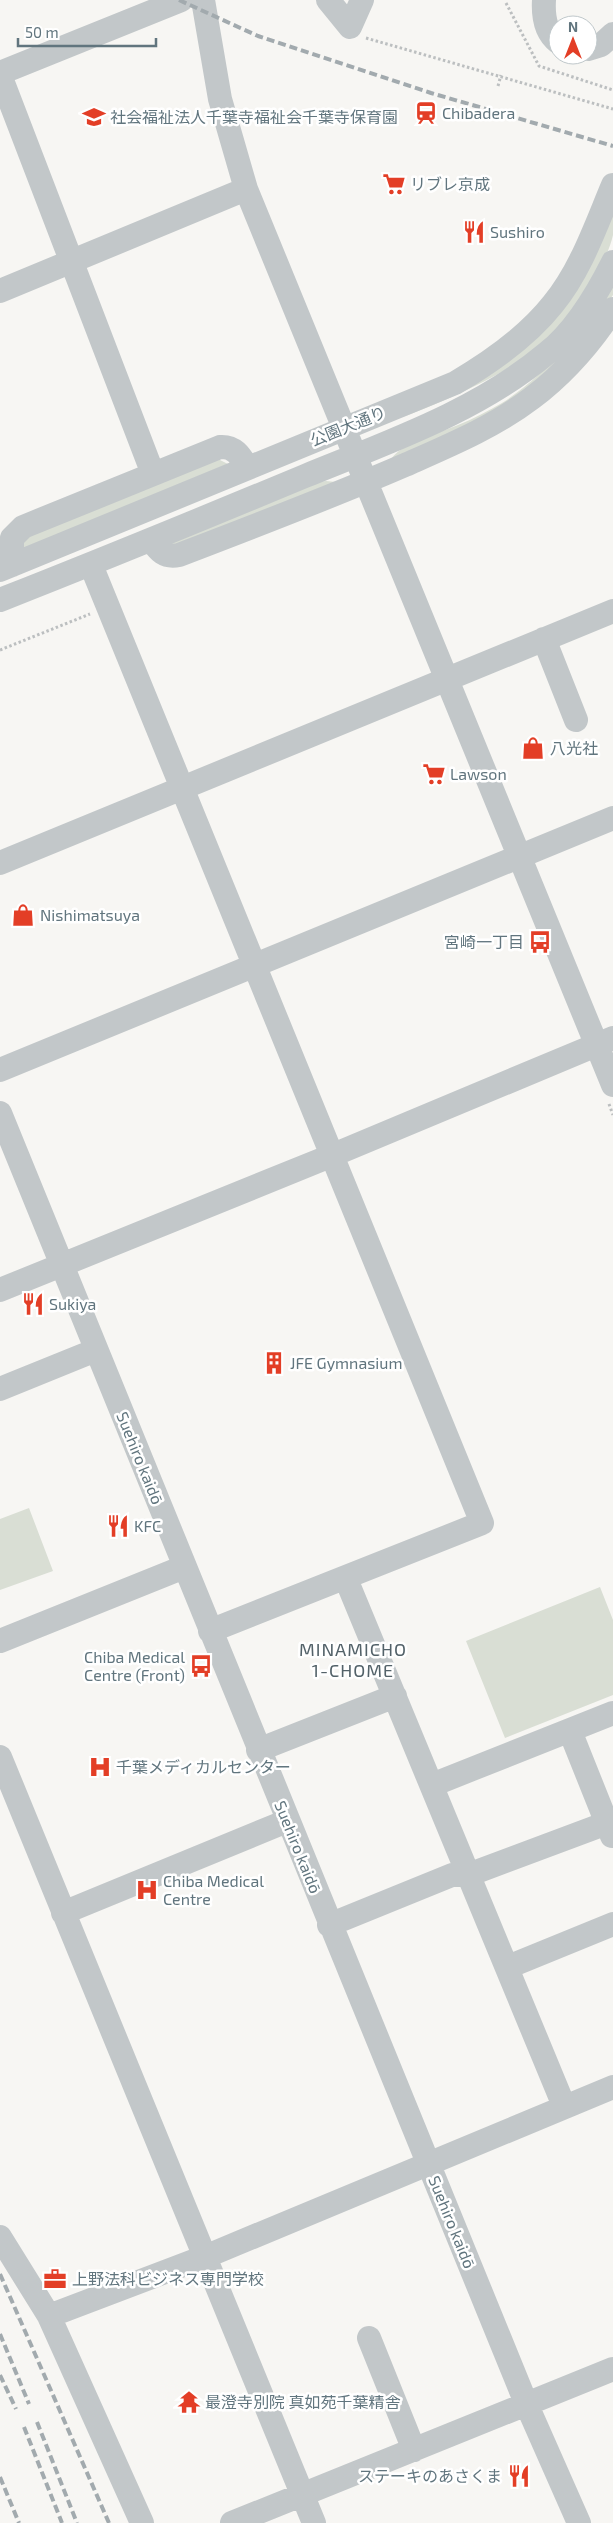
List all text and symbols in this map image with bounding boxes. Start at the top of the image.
scale bar [18,15,155,47]
north arrow [548,15,598,65]
text: N [568,18,578,35]
text: 50 m [25,23,59,41]
station icon: Chibadera [413,100,439,126]
place label: Chibadera [442,103,515,122]
school or university icon: 社会福祉法人千葉寺福祉会千葉寺保育園 [81,104,107,130]
place label: 社会福祉法人千葉寺福祉会千葉寺保育園 [110,107,398,126]
supermarket icon: リブレ京成 [381,171,407,197]
place label: リブレ京成 [410,174,490,193]
restaurant icon: Sushiro [461,219,487,245]
place label: Sushiro [490,222,545,241]
street label: 公園大通り [307,402,388,449]
shop icon: 八光社 [520,735,546,761]
place label: 八光社 [550,738,598,757]
supermarket icon: Lawson [421,761,447,787]
place label: Lawson [450,764,507,783]
shop icon: Nishimatsuya [10,902,36,928]
place label: Nishimatsuya [40,905,140,924]
bus stop icon: 宮崎一丁目 [527,929,553,955]
place label: 宮崎一丁目 [444,932,524,951]
restaurant icon: Sukiya [20,1291,46,1317]
place label: Sukiya [49,1294,96,1313]
building icon: JFE Gymnasium [261,1350,287,1376]
place label: JFE Gymnasium [290,1353,402,1372]
street label: Suehiro kaidō [113,1409,168,1507]
restaurant icon: KFC [105,1513,131,1539]
place label: KFC [134,1516,161,1535]
district label: MINAMICHO 1-CHOME [299,1638,407,1681]
place label: Chiba Medical Centre (Front) [84,1647,185,1684]
bus stop icon: Chiba Medical Centre (Front) [188,1653,214,1679]
hospital icon: 千葉メディカルセンター [87,1754,113,1780]
place label: 千葉メディカルセンター [116,1757,291,1776]
street label: Suehiro kaidō [271,1798,326,1896]
place label: Chiba Medical Centre [163,1871,264,1908]
hospital icon: Chiba Medical Centre [134,1877,160,1903]
street label: Suehiro kaidō [425,2173,480,2271]
office icon: 上野法科ビジネス専門学校 [42,2266,68,2292]
place label: 上野法科ビジネス専門学校 [72,2269,264,2288]
temple icon: 最澄寺別院 真如苑千葉精舎 [176,2389,202,2415]
place label: 最澄寺別院 真如苑千葉精舎 [205,2392,401,2411]
restaurant icon: ステーキのあさくま [506,2463,532,2489]
place label: ステーキのあさくま [358,2466,502,2485]

